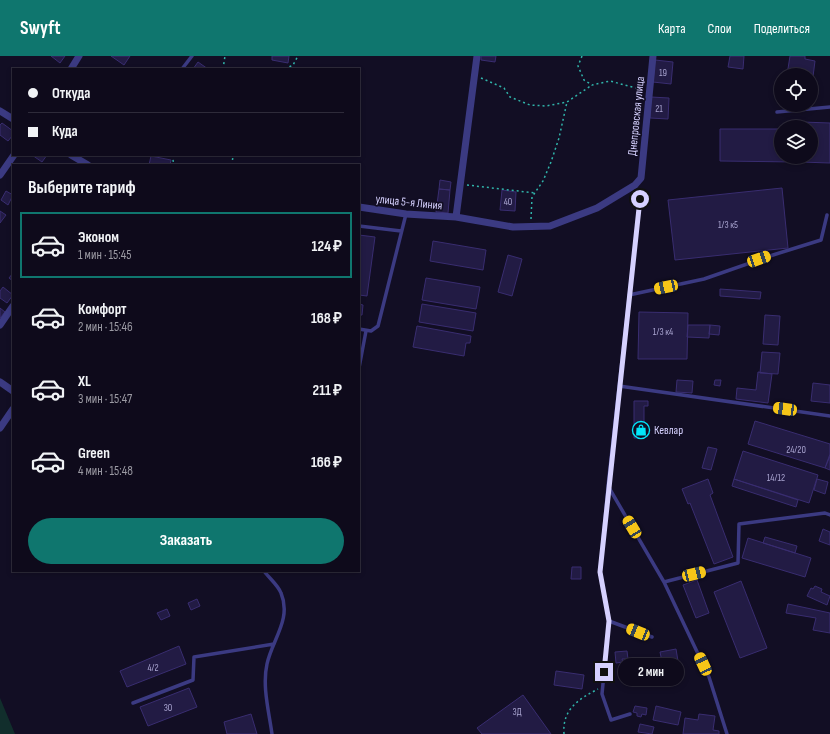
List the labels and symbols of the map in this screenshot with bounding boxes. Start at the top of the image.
house number: 19 [659,67,667,79]
street label: Днепровская улица [625,75,648,156]
house number: 21 [655,103,663,115]
route start [631,190,649,208]
street label: улица 5-я Линия [375,192,443,213]
house number: 40 [504,196,512,208]
house number: 1/3 к5 [718,219,738,231]
car [746,249,772,269]
car [653,279,679,295]
house number: 1/3 к4 [653,326,673,338]
car [772,401,798,417]
shop icon: Кевлар [631,420,651,440]
place label: Кевлар [654,423,683,438]
house number: 24/20 [786,444,806,456]
house number: 14/12 [767,472,785,484]
car [621,514,643,540]
car [681,565,707,583]
car [625,622,651,642]
car [692,651,714,677]
callout: 2 мин [618,658,684,686]
house number: 4/2 [147,662,159,674]
route end [595,663,613,681]
house number: 30 [164,702,172,714]
house number: 3Д [512,706,522,718]

